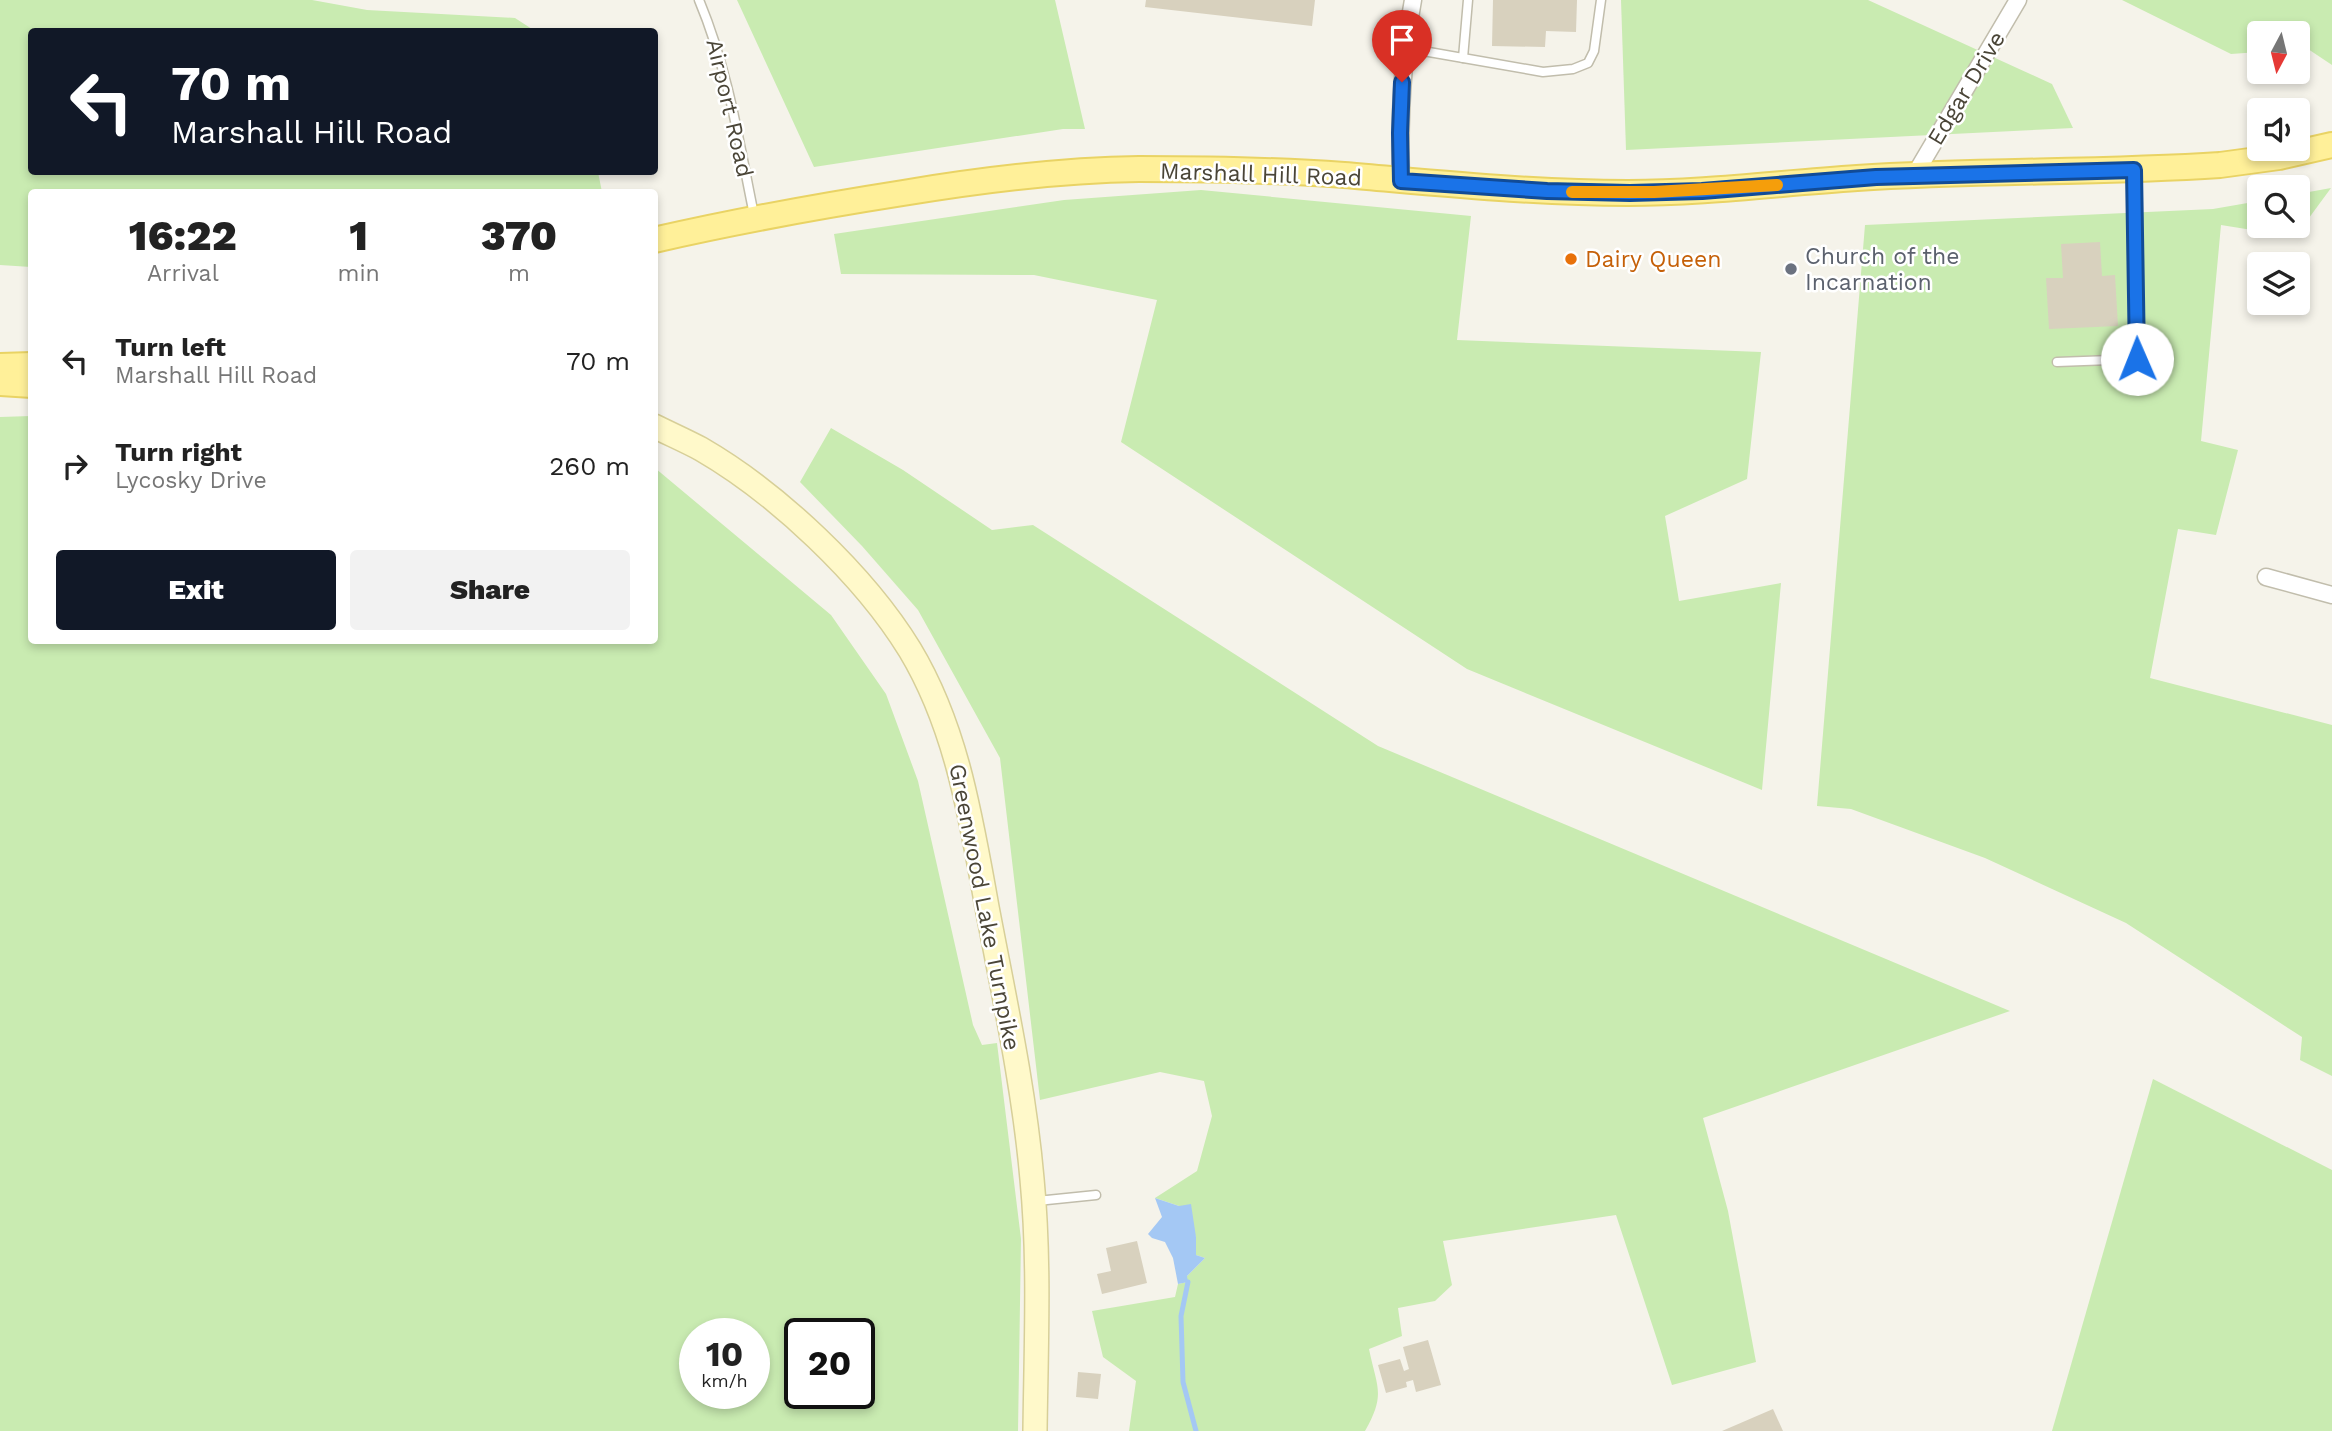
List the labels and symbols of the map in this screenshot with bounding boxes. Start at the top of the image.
pin [1372,10,1432,82]
north arrow [2247,21,2310,84]
street label: Edgar Drive [1922,27,2011,150]
street label: Airport Road [700,36,759,180]
street label: Marshall Hill Road [1159,157,1362,192]
place label: Church of the Incarnation [1805,243,1959,296]
place label: Dairy Queen [1585,246,1721,273]
marker: Dairy Queen [1563,251,1579,267]
marker: Church of the Incarnation [1783,261,1799,277]
position arrow [2100,322,2174,396]
street label: Greenwood Lake Turnpike [943,761,1026,1053]
speed limit sign: 20 [784,1318,875,1409]

